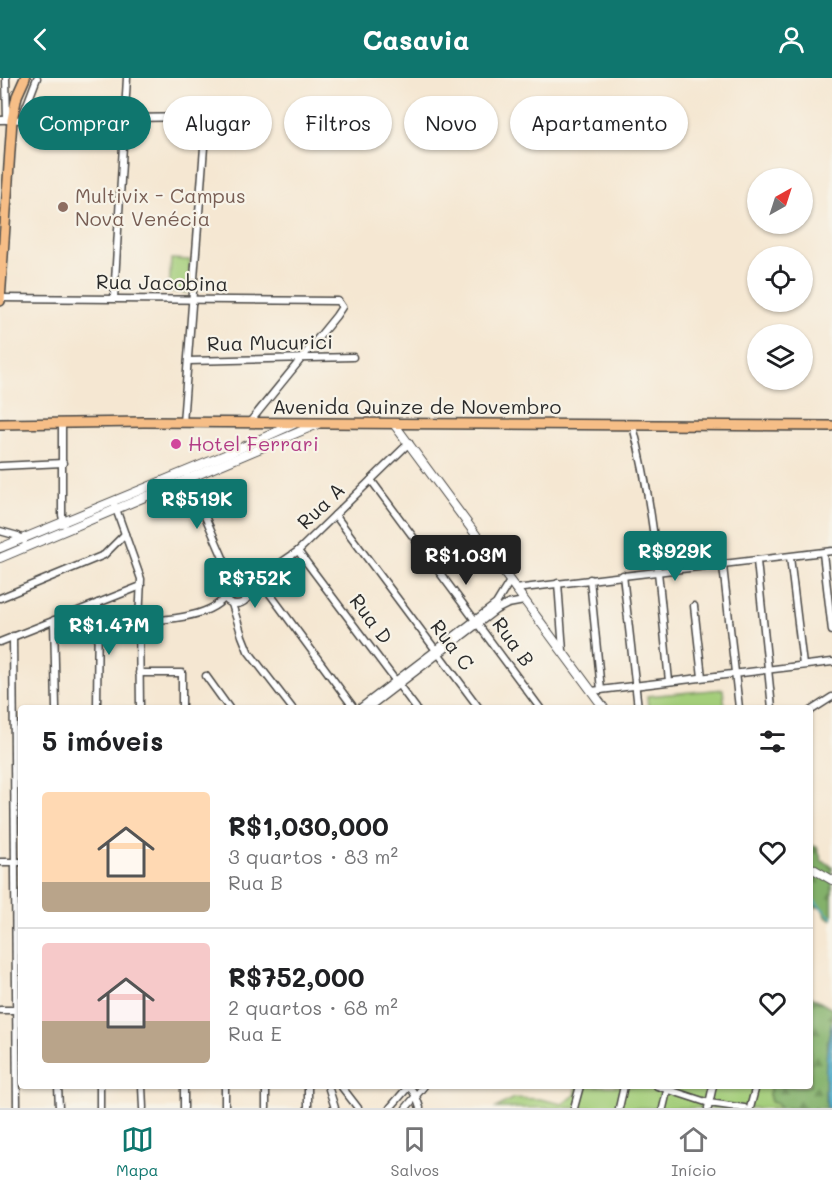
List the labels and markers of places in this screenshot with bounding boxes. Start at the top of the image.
place label: Multivix - Campus Nova Venécia [75,182,246,231]
marker: Multivix - Campus Nova Venécia [56,200,70,214]
place label: Hotel Ferrari [188,430,319,456]
marker: Hotel Ferrari [169,437,183,451]
pin: R$519K [148,479,246,530]
pin: R$929K [626,531,724,582]
pin: R$1.03M [411,535,521,586]
pin: R$752K [206,558,304,609]
pin: R$1.47M [54,605,164,656]

